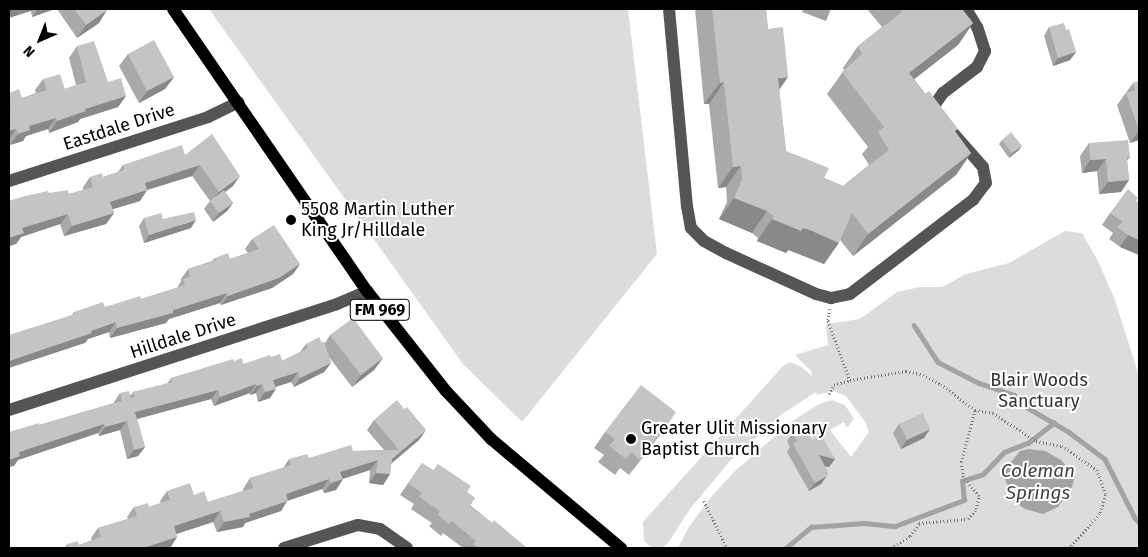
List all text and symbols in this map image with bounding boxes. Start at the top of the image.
north arrow [15,15,65,65]
text: N [20,42,38,60]
street label: Eastdale Drive [60,99,178,155]
place label: 5508 Martin Luther King Jr/Hilldale [301,199,454,242]
marker: 5508 Martin Luther King Jr/Hilldale [285,214,297,226]
road number: FM 969 [349,296,411,324]
street label: Hilldale Drive [127,309,239,363]
park label: Blair Woods Sanctuary [990,370,1088,412]
place label: Greater Ulit Missionary Baptist Church [641,418,827,460]
marker: Greater Ulit Missionary Baptist Church [625,433,637,445]
water label: Coleman Springs [1001,460,1075,504]

